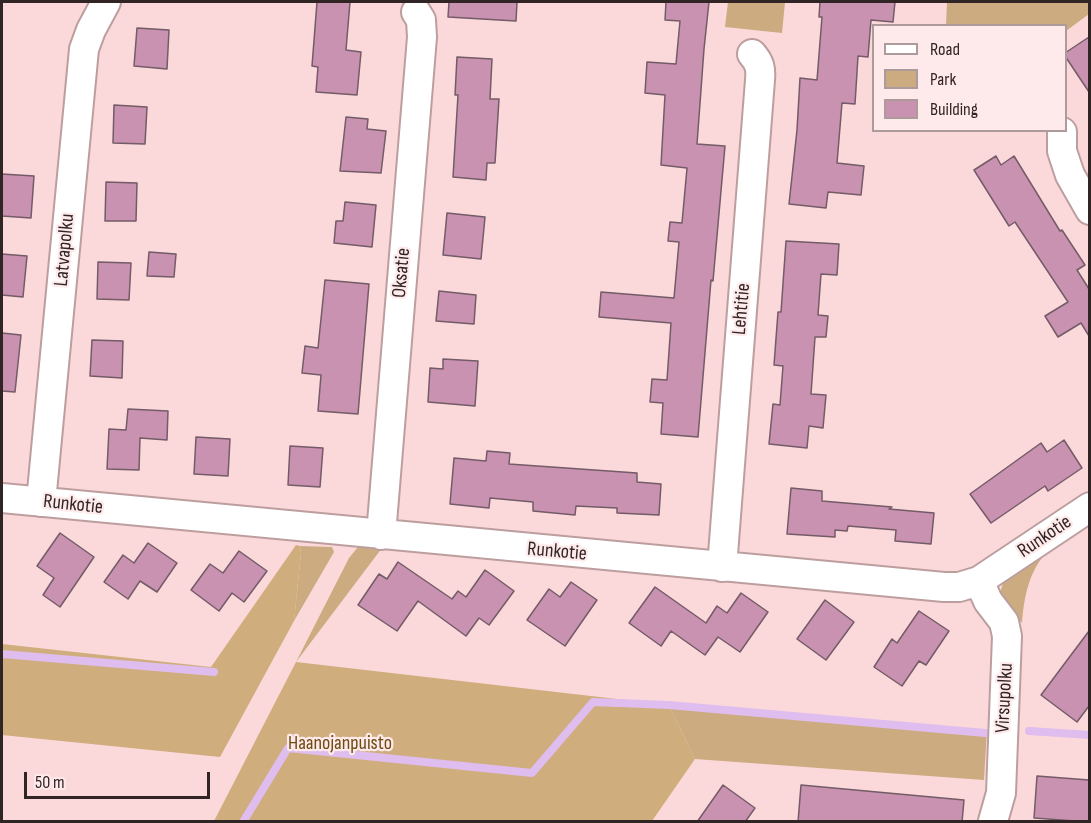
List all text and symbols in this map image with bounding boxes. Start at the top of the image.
legend [872,24,1067,132]
text: Road [930,39,960,60]
text: Park [930,69,956,90]
text: Building [930,99,978,120]
street label: Latvapolku [50,213,80,287]
street label: Oksatie [388,247,416,299]
street label: Lehtitie [728,282,756,336]
street label: Runkotie [42,490,104,520]
street label: Runkotie [1014,510,1076,564]
street label: Runkotie [526,537,588,567]
street label: Virsupolku [991,662,1019,734]
park label: Haanojanpuisto [288,732,392,756]
scale bar [27,760,213,798]
text: 50 m [35,772,65,793]

